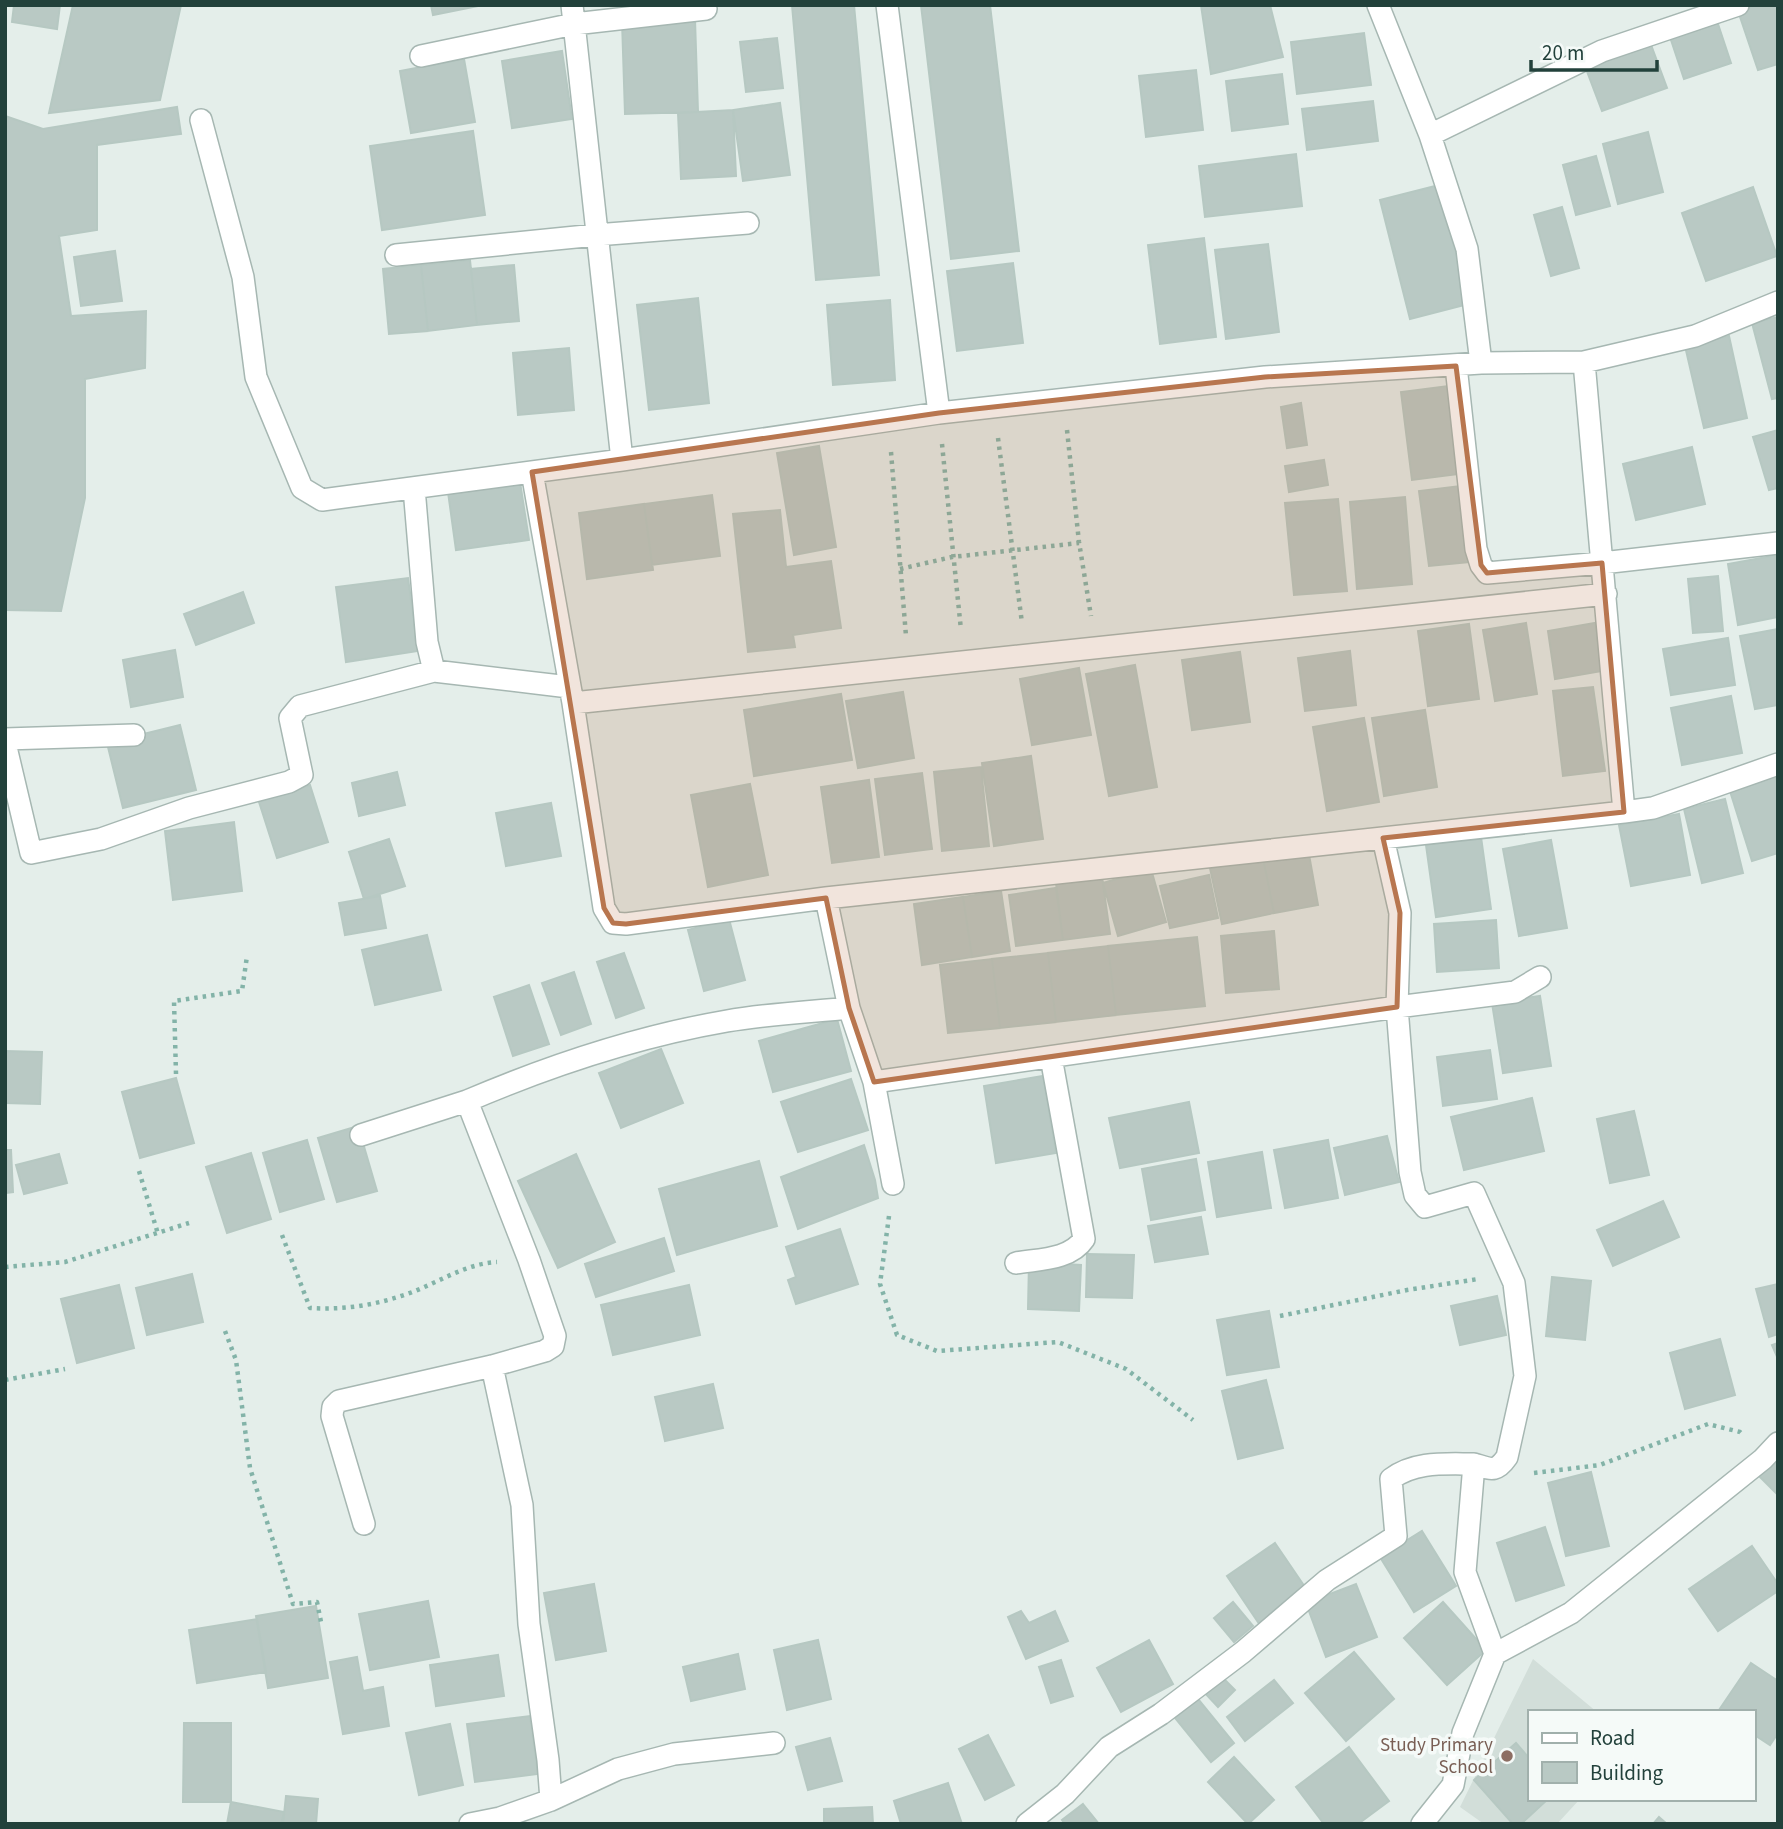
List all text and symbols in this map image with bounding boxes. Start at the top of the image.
scale bar [1531,28,1657,72]
text: 20 m [1542,38,1584,68]
legend [1528,1710,1755,1801]
text: Road [1590,1723,1635,1753]
place label: Study Primary School [1380,1732,1493,1781]
marker: Study Primary School [1499,1748,1515,1764]
text: Building [1590,1758,1664,1788]

